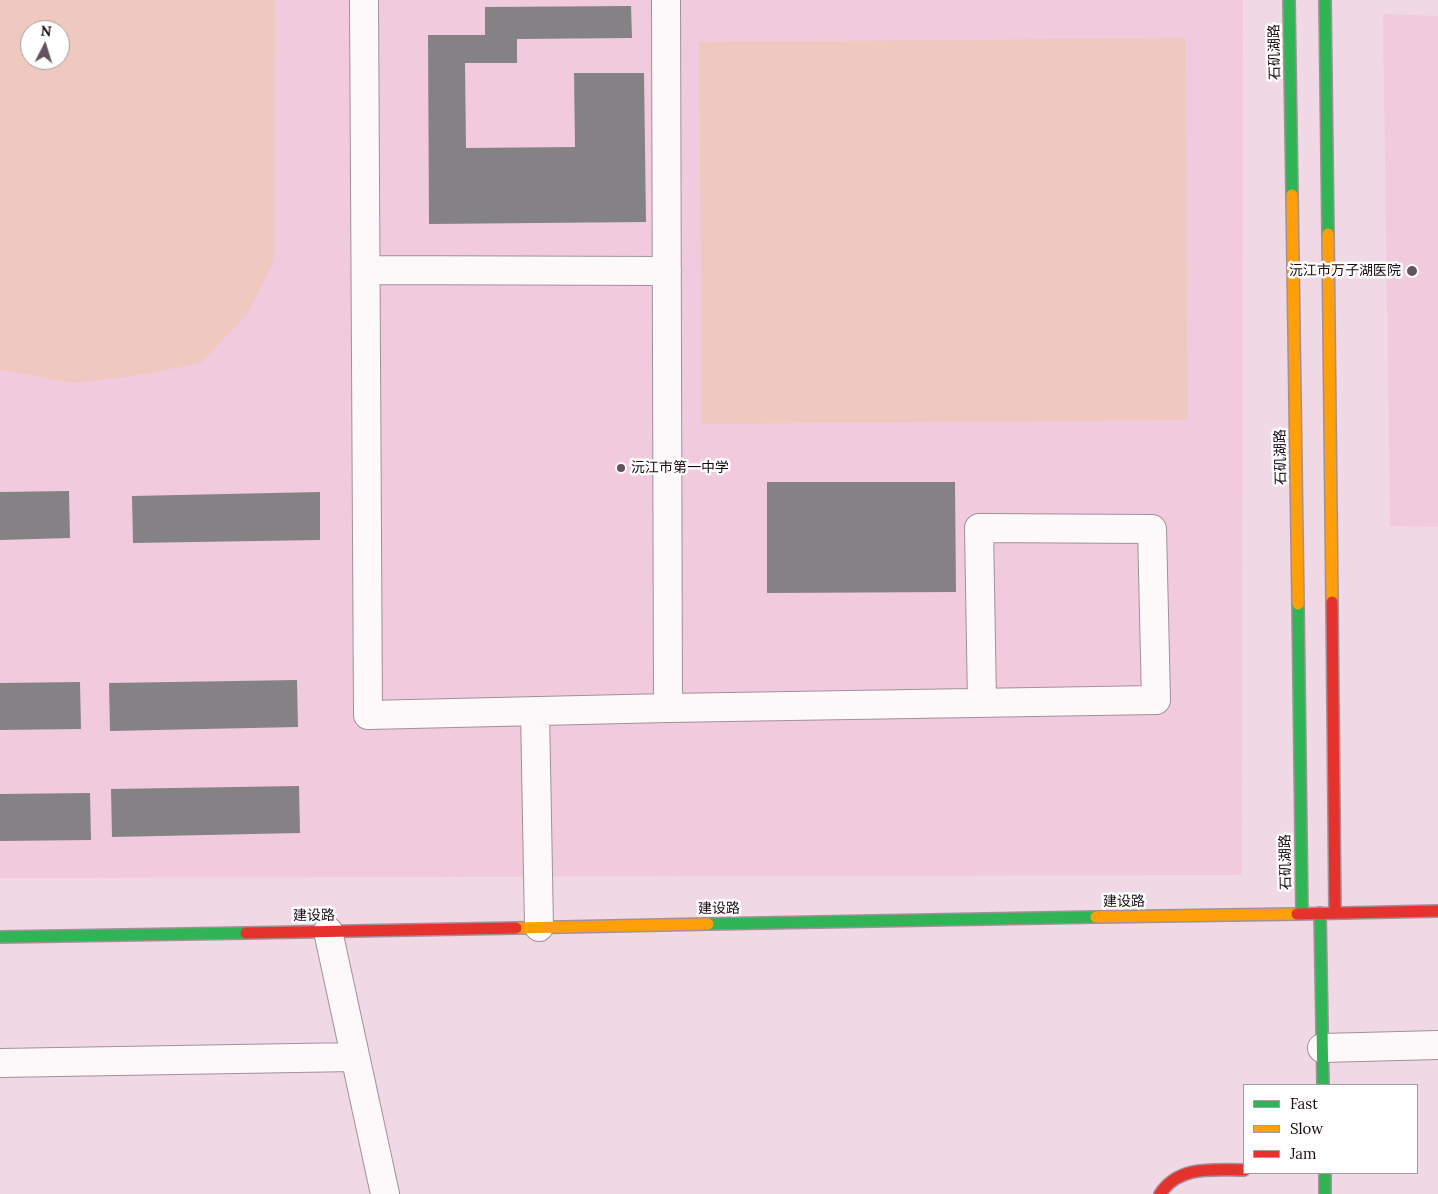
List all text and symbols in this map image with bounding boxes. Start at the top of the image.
north arrow [20,20,70,70]
text: N [40,22,52,40]
street label: 石矶湖路 [1266,24,1284,80]
place label: 沅江市万子湖医院 [1289,263,1401,279]
marker: 沅江市万子湖医院 [1405,264,1419,278]
street label: 石矶湖路 [1272,429,1290,485]
place label: 沅江市第一中学 [631,460,729,476]
marker: 沅江市第一中学 [615,462,627,474]
street label: 石矶湖路 [1277,834,1295,890]
street label: 建设路 [1103,893,1145,911]
street label: 建设路 [698,900,740,918]
street label: 建设路 [293,907,335,925]
legend [1243,1084,1418,1174]
text: Fast [1290,1094,1318,1113]
text: Slow [1290,1119,1323,1138]
text: Jam [1290,1144,1317,1163]

